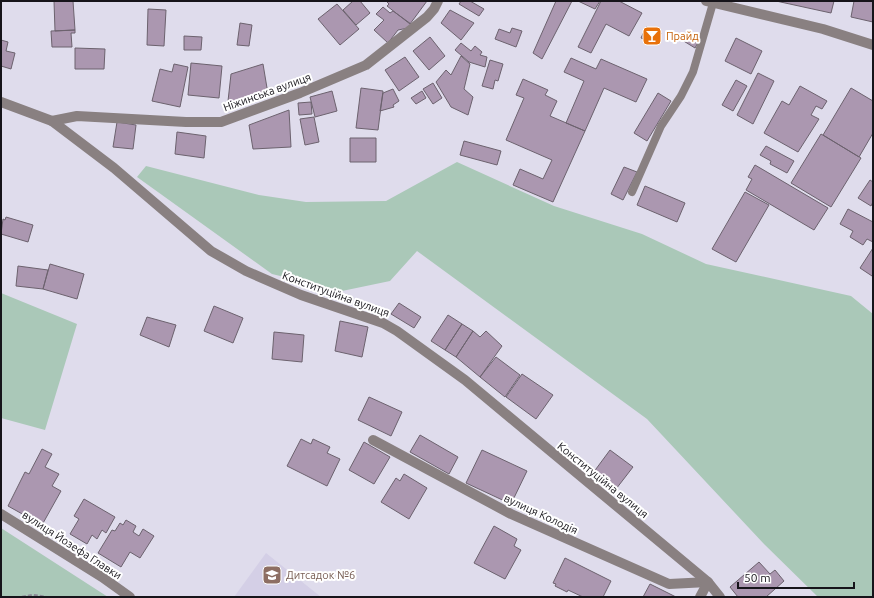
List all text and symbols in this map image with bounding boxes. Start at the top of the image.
bar icon: Прайд [641,25,663,47]
place label: Прайд [666,30,699,42]
street label: Ніжинська вулиця [221,71,313,113]
street label: Конституційна вулиця [281,269,391,319]
street label: Конституційна вулиця [555,440,651,520]
street label: вулиця Колодія [502,492,580,536]
street label: вулиця Йозефа Главки [20,508,124,582]
school or university icon: Дитсадок №6 [261,564,283,586]
scale bar [738,564,854,590]
place label: Дитсадок №6 [286,569,355,581]
text: 50 m [744,571,771,584]

